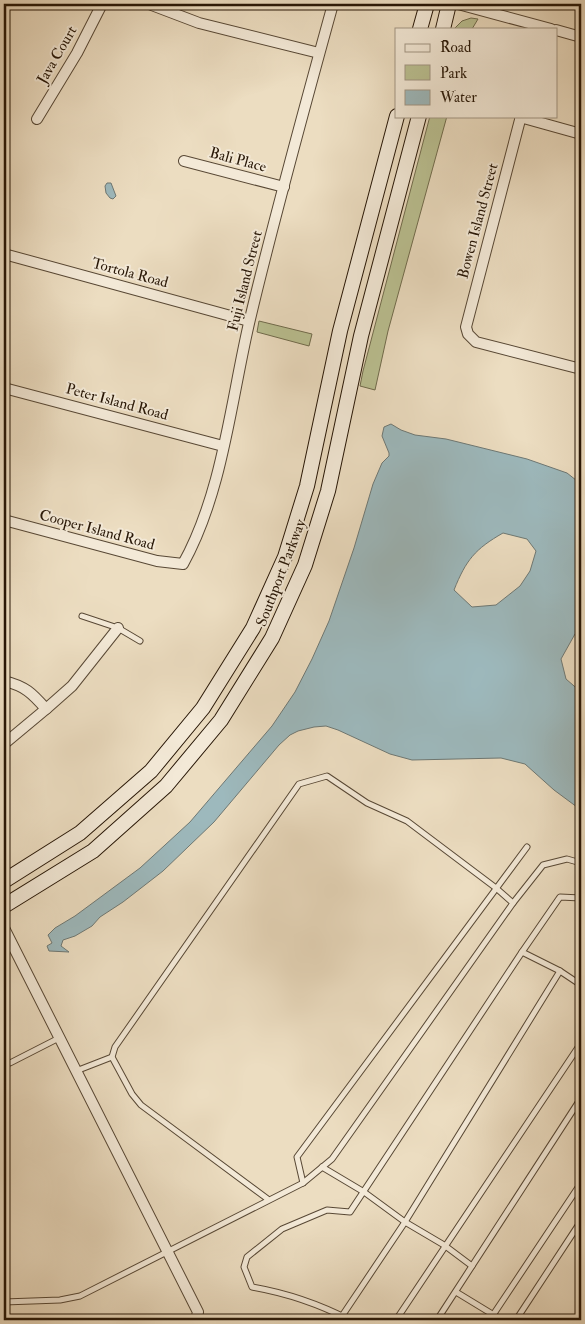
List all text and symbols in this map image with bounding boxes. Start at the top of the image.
street label: Java Court [32,22,82,89]
legend [395,28,558,118]
text: Road [440,38,472,57]
text: Park [440,64,467,83]
text: Water [439,88,477,107]
street label: Bali Place [207,143,269,177]
street label: Bowen Island Street [453,161,503,281]
street label: Fuji Island Street [223,229,267,333]
street label: Tortola Road [90,254,171,292]
street label: Peter Island Road [64,379,171,425]
street label: Cooper Island Road [37,505,157,556]
street label: Southport Parkway [252,516,311,630]

